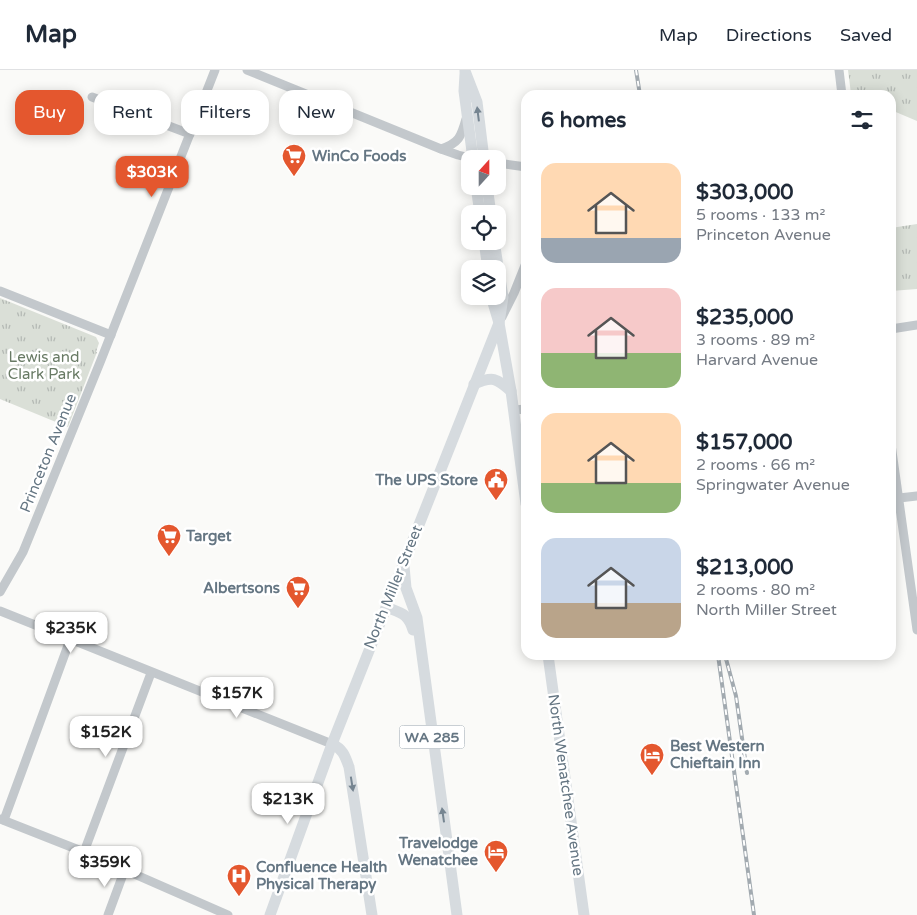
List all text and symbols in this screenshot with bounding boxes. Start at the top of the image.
text: Map [25,20,77,49]
text: Map [659,24,698,46]
text: Directions [726,24,812,46]
text: Saved [840,24,892,46]
chip: Buy [15,90,84,135]
chip: Rent [94,90,171,135]
chip: Filters [181,90,269,135]
chip: New [279,90,353,135]
one-way arrow [474,106,482,122]
icon: filters [848,106,876,134]
text: 6 homes [541,108,626,133]
supermarket icon: WinCo Foods [281,143,307,177]
place label: WinCo Foods [312,147,406,165]
north arrow [461,150,506,195]
map controls [461,150,506,305]
pin: $303K [117,156,187,198]
text: $303K [127,162,177,182]
text: $303,000 [696,180,794,205]
icon: home [581,183,641,243]
button: locate [461,205,506,250]
text: 5 rooms · 133 m² [696,205,825,225]
text: Princeton Avenue [696,225,831,245]
button: layers [461,260,506,305]
text: $235,000 [696,305,793,330]
icon: home [581,308,641,368]
text: 3 rooms · 89 m² [696,330,815,350]
park label: Lewis and Clark Park [8,348,80,383]
text: Harvard Avenue [696,350,818,370]
street label: Princeton Avenue [16,391,80,515]
text: $157,000 [696,430,792,455]
icon: home [581,433,641,493]
text: 2 rooms · 66 m² [696,455,815,475]
public building icon: The UPS Store [483,467,509,501]
place label: The UPS Store [374,471,479,489]
text: Springwater Avenue [696,475,850,495]
street label: North Miller Street [360,522,426,652]
supermarket icon: Target [156,523,182,557]
place label: Target [185,527,232,546]
text: $213,000 [696,555,794,580]
icon: home [581,558,641,618]
supermarket icon: Albertsons [285,575,311,609]
place label: Albertsons [203,579,280,597]
text: 2 rooms · 80 m² [696,580,815,600]
text: North Miller Street [696,600,837,620]
pin: $235K [36,612,106,654]
text: $235K [46,618,96,638]
pin: $157K [202,676,272,719]
text: $157K [212,683,262,703]
street label: North Wenatchee Avenue [544,693,588,877]
pin: $152K [71,716,141,758]
text: $152K [81,722,131,742]
road number: WA 285 [400,726,464,749]
place label: Best Western Chieftain Inn [670,737,765,772]
hotel icon: Best Western Chieftain Inn [639,742,665,776]
one-way arrow [348,777,356,793]
pin: $213K [253,782,323,825]
text: $213K [263,789,313,809]
one-way arrow [438,806,446,822]
place label: Travelodge Wenatchee [398,834,479,869]
hotel icon: Travelodge Wenatchee [483,839,509,873]
pin: $359K [70,846,140,888]
text: $359K [80,852,130,872]
place label: Confluence Health Physical Therapy [256,858,388,894]
hospital icon: Confluence Health Physical Therapy [226,863,252,897]

